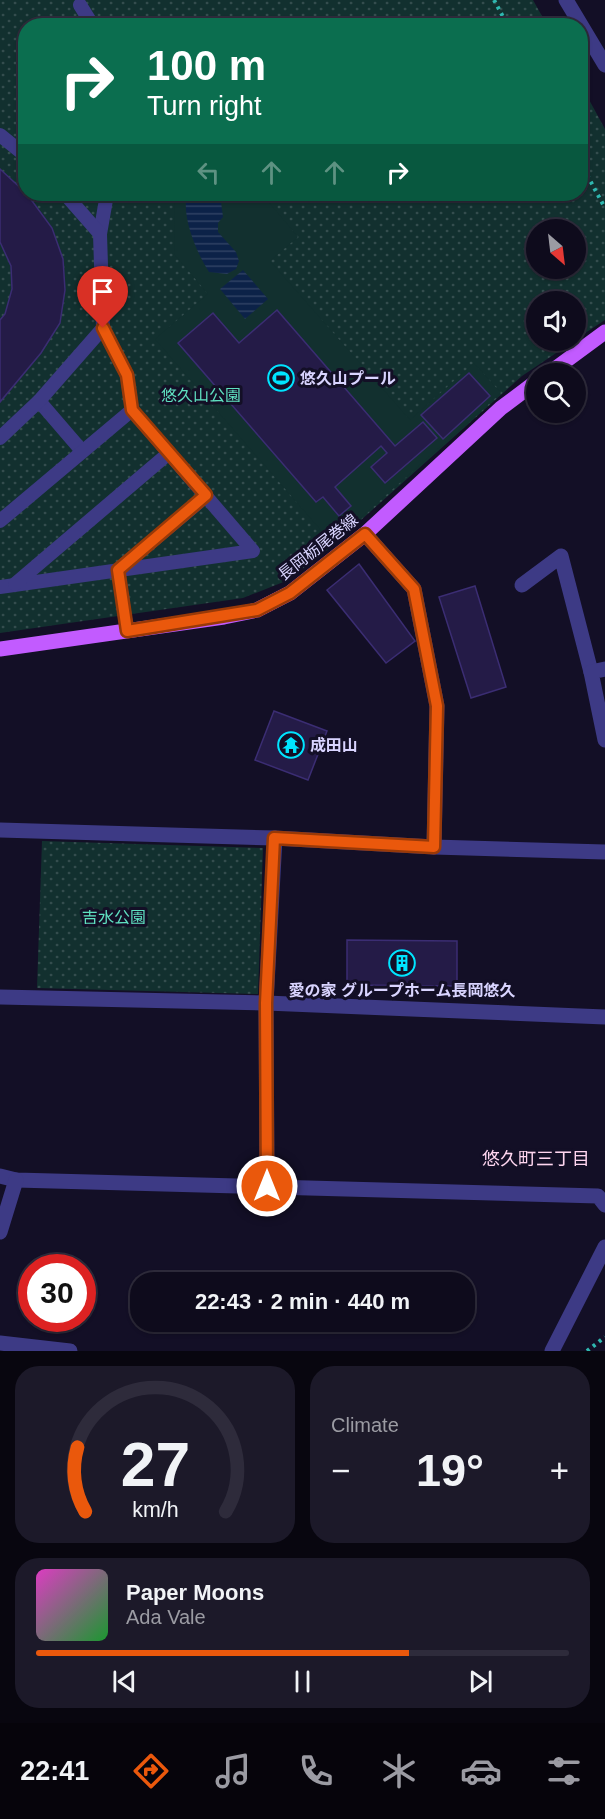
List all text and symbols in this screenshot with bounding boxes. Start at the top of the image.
icon: right [48,42,126,120]
text: 100 m [147,42,266,89]
text: Turn right [147,91,262,121]
icon: left [192,156,225,189]
icon: ahead [255,156,288,189]
icon: ahead [318,156,351,189]
icon: right [381,156,414,189]
north arrow [526,219,586,279]
map controls [526,219,586,423]
pin [77,266,128,328]
icon: arrive [86,275,119,308]
button: sound [526,291,586,351]
sports icon: 悠久山プール [266,363,296,393]
button: search [526,363,586,423]
place label: 悠久山プール [300,370,396,387]
park label: 悠久山公園 [161,387,241,404]
street label: 長岡栃尾巻線 [275,511,361,583]
temple icon: 成田山 [276,730,306,760]
place label: 成田山 [310,736,358,754]
park label: 吉水公園 [82,909,146,926]
building icon: 愛の家 グループホーム長岡悠久 [387,948,417,978]
place label: 愛の家 グループホーム長岡悠久 [288,981,516,999]
district label: 悠久町三丁目 [482,1149,590,1169]
position arrow [235,1154,299,1218]
speed limit sign: 30 [18,1254,96,1332]
text: 22:43 · 2 min · 440 m [195,1289,410,1314]
text: Climate [331,1414,399,1436]
text: 27 [120,1430,190,1499]
text: 19° [416,1445,484,1496]
text: − [331,1452,350,1489]
text: + [550,1452,569,1489]
text: km/h [132,1498,178,1522]
text: Paper Moons [126,1580,264,1605]
text: Ada Vale [126,1606,206,1628]
icon: previous [108,1665,141,1698]
icon: pause [286,1665,319,1698]
icon: next [464,1665,497,1698]
icon: directions [130,1750,172,1792]
icon: music [212,1750,254,1792]
icon: phone [295,1750,337,1792]
icon: climate [378,1750,420,1792]
icon: car [460,1750,502,1792]
icon: filters [543,1750,585,1792]
text: 22:41 [20,1756,89,1786]

